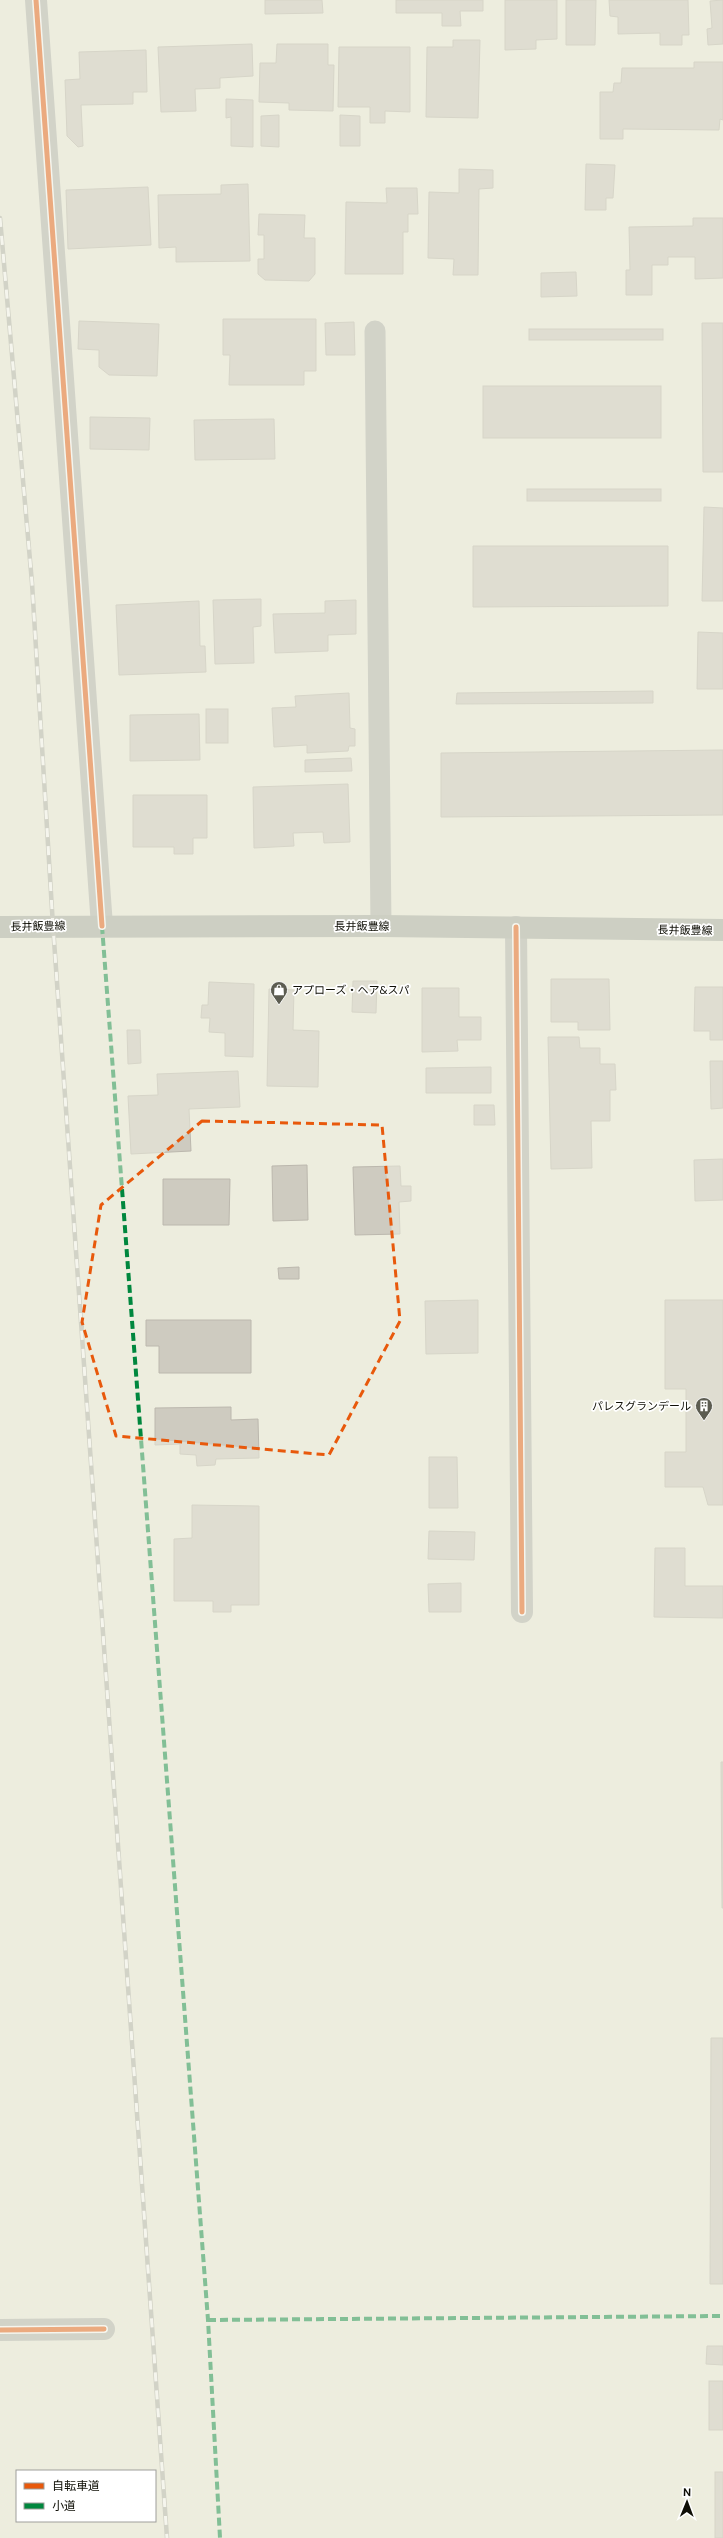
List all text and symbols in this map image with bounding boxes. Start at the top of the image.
street label: 長井飯豊線 [10,919,66,933]
street label: 長井飯豊線 [335,919,390,933]
street label: 長井飯豊線 [657,923,713,937]
shop icon: アプローズ・ヘア&スパ [269,980,289,1005]
place label: アプローズ・ヘア&スパ [292,983,410,997]
building icon: パレスグランデール [694,1396,714,1421]
place label: パレスグランデール [592,1399,691,1413]
legend [16,2470,156,2522]
text: 自転車道 [52,2478,100,2494]
north arrow [667,2482,707,2522]
text: N [683,2485,691,2499]
text: 小道 [52,2498,76,2514]

